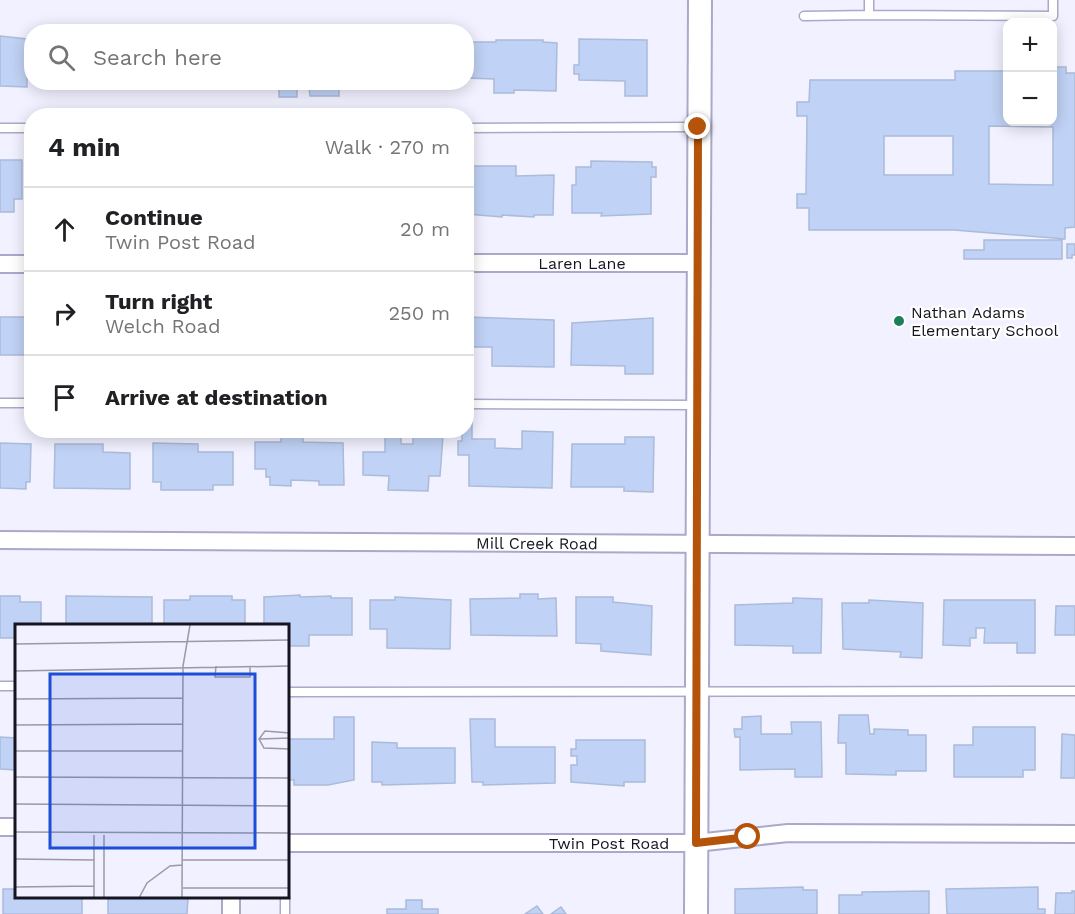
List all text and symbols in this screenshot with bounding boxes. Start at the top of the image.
map controls [1003,18,1057,126]
button: + [1003,18,1057,72]
search box [24,24,474,90]
icon: search [45,41,78,74]
text: Search here [93,45,222,70]
button: − [1003,72,1057,126]
route end [684,113,710,139]
text: 4 min [48,132,120,162]
text: Walk · 270 m [325,135,450,159]
text: Continue [105,205,203,230]
icon: ahead [48,213,81,246]
text: 20 m [400,217,450,241]
text: Twin Post Road [105,230,256,254]
street label: Laren Lane [538,254,626,273]
text: Turn right [105,289,212,314]
icon: right [48,297,81,330]
text: 250 m [388,301,450,325]
place label: Nathan Adams Elementary School [911,303,1059,340]
text: Welch Road [105,314,220,338]
marker: Nathan Adams Elementary School [892,314,906,328]
icon: arrive [48,381,81,414]
text: Arrive at destination [105,385,328,410]
street label: Mill Creek Road [476,534,598,553]
inset map [15,624,290,899]
route start [734,823,760,849]
street label: Twin Post Road [549,834,669,853]

